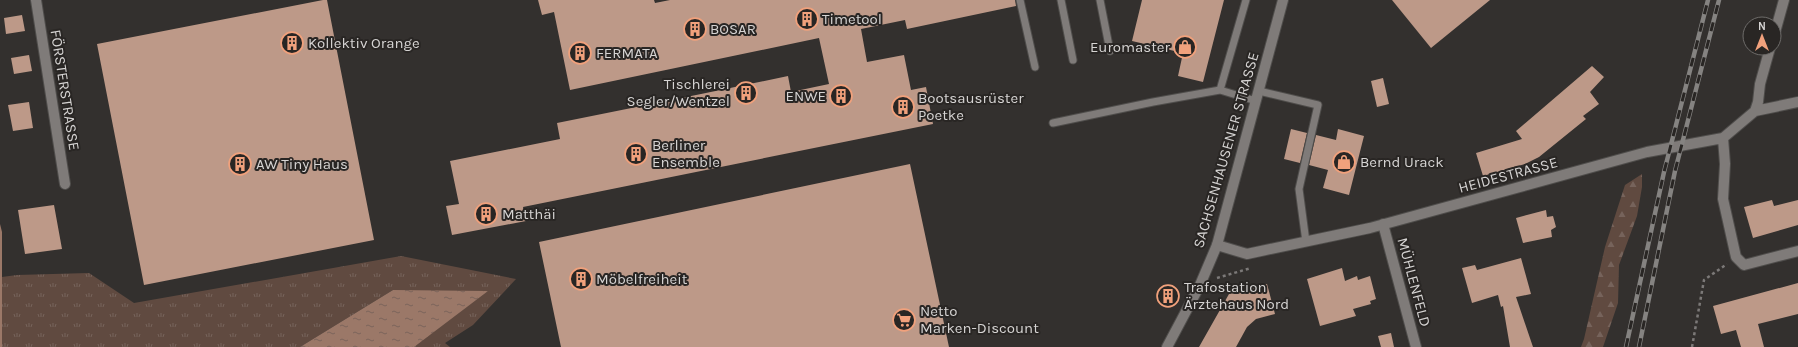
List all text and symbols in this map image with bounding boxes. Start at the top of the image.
building icon: Timetool [794,6,820,32]
place label: Timetool [822,10,882,28]
building icon: BOSAR [682,16,708,42]
north arrow [1742,16,1782,56]
place label: BOSAR [710,20,756,38]
text: N [1758,20,1766,33]
street label: FÖRSTERSTRASSE [47,28,83,152]
building icon: Kollektiv Orange [279,30,305,56]
place label: Kollektiv Orange [308,34,420,52]
shop icon: Euromaster [1172,34,1198,60]
place label: Euromaster [1090,38,1171,56]
building icon: FERMATA [567,40,593,66]
place label: FERMATA [596,44,658,62]
street label: SACHSENHAUSENER STRASSE [1189,50,1263,250]
place label: Tischlerei Segler/Wentzel [627,75,730,110]
building icon: Tischlerei Segler/Wentzel [733,80,759,106]
building icon: ENWE [828,83,854,109]
place label: ENWE [785,87,826,105]
place label: Bootsausrüster Poetke [918,89,1024,124]
building icon: Bootsausrüster Poetke [890,94,916,120]
place label: Berliner Ensemble [652,136,720,171]
building icon: Berliner Ensemble [623,141,649,167]
shop icon: Bernd Urack [1331,149,1357,175]
building icon: AW Tiny Haus [227,151,253,177]
place label: Bernd Urack [1360,153,1444,171]
street label: HEIDESTRASSE [1456,153,1560,197]
place label: AW Tiny Haus [256,155,348,173]
building icon: Matthäi [473,201,499,227]
place label: Matthäi [502,205,556,223]
street label: MÜHLENFELD [1393,236,1435,328]
building icon: Möbelfreiheit [568,266,594,292]
place label: Möbelfreiheit [596,270,688,288]
place label: Trafostation Ärztehaus Nord [1184,278,1289,313]
building icon: Trafostation Ärztehaus Nord [1155,283,1181,309]
place label: Netto Marken-Discount [920,302,1039,337]
supermarket icon: Netto Marken-Discount [891,307,917,333]

